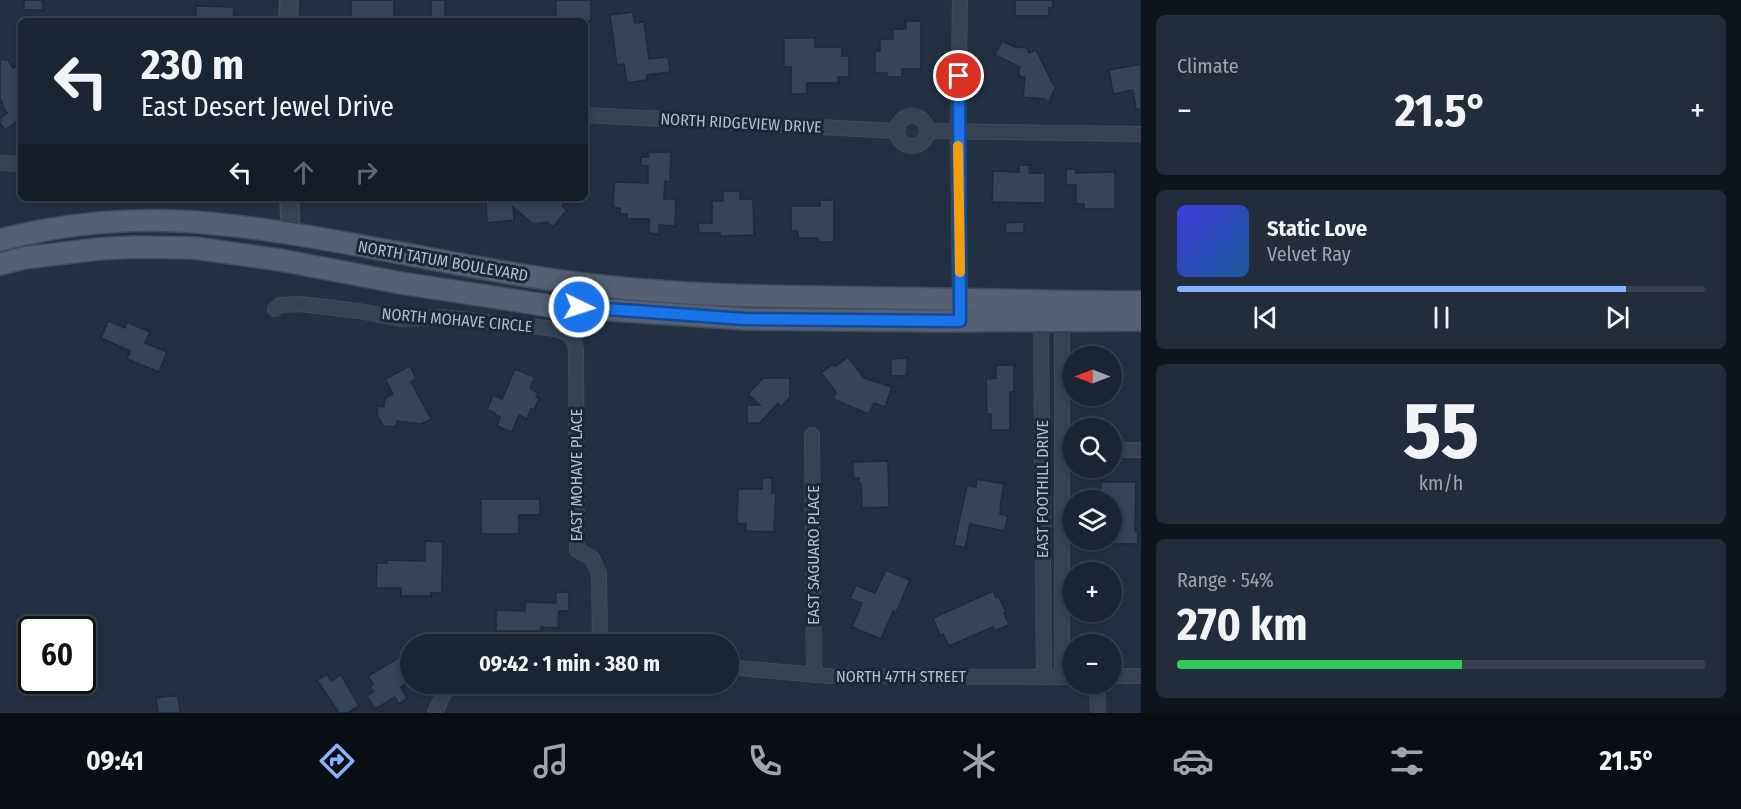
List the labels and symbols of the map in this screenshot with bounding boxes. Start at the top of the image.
pin [933,50,984,101]
street label: NORTH RIDGEVIEW DRIVE [660,109,822,137]
street label: NORTH TATUM BOULEVARD [356,237,530,285]
position arrow [547,275,611,339]
street label: NORTH MOHAVE CIRCLE [381,304,533,336]
north arrow [1062,346,1122,406]
street label: EAST MOHAVE PLACE [567,409,586,541]
street label: EAST FOOTHILL DRIVE [1033,420,1052,558]
street label: EAST SAGUARO PLACE [804,485,823,625]
speed limit sign: 60 [18,616,96,694]
street label: NORTH 47TH STREET [836,667,967,686]

